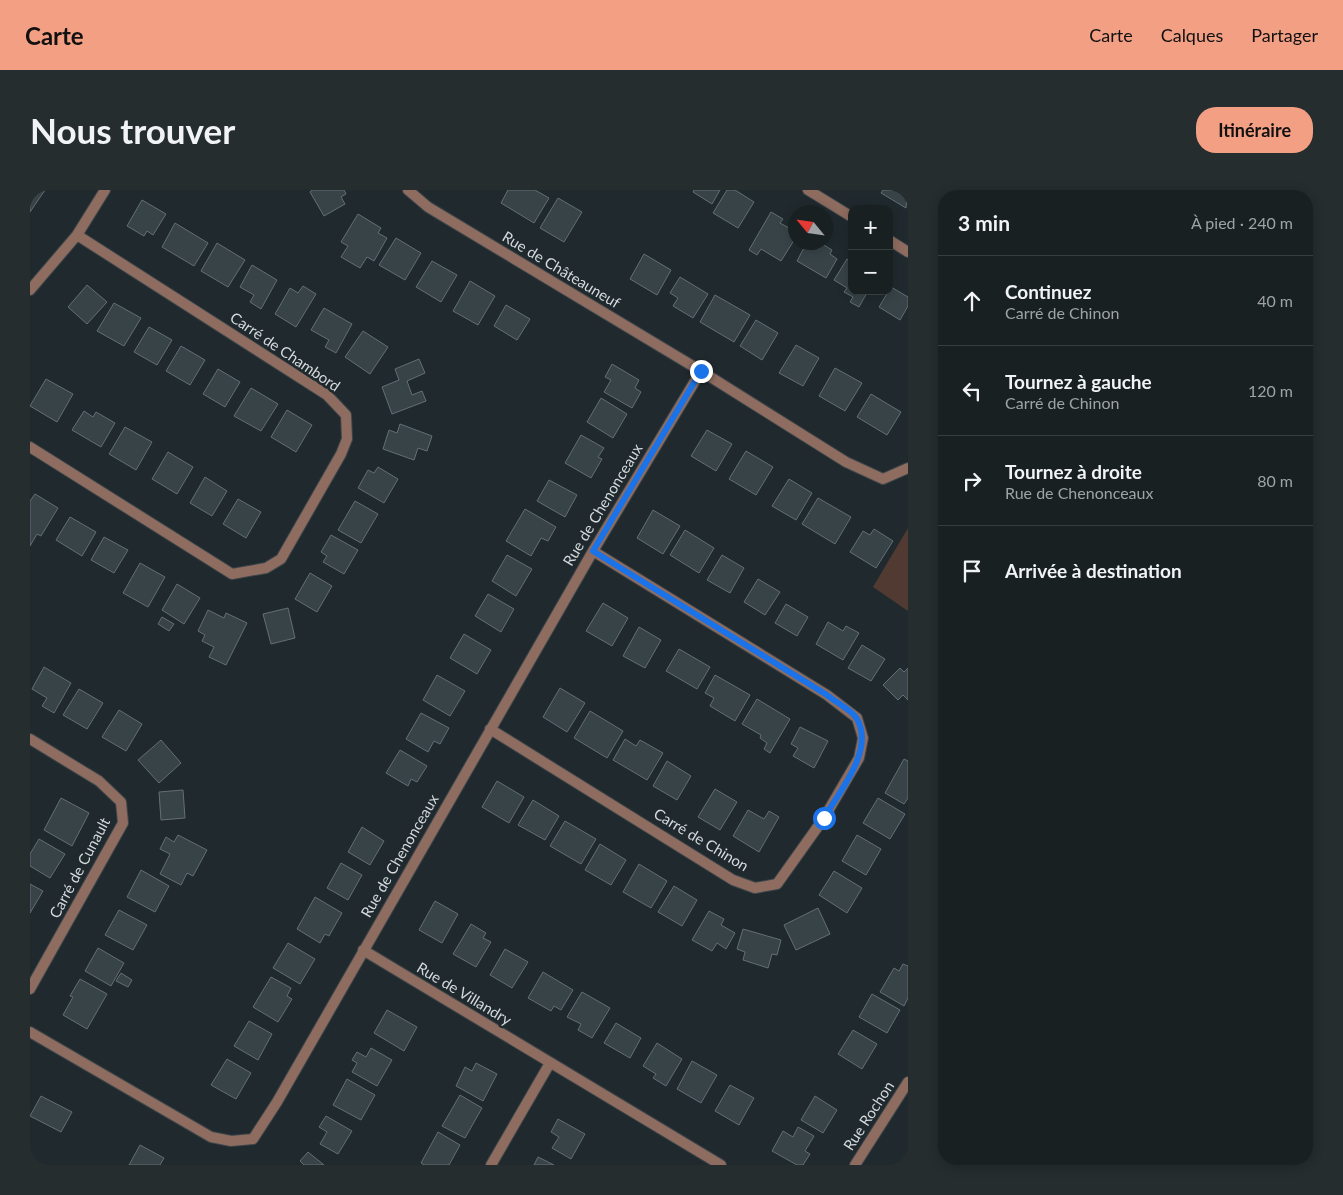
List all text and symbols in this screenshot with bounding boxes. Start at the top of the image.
text: Carte [25,21,84,50]
text: Carte [1089,24,1133,46]
text: Calques [1161,24,1223,46]
text: Partager [1251,24,1318,46]
button: Itinéraire [1196,107,1313,153]
text: Nous trouver [30,109,235,151]
north arrow [788,205,833,250]
map controls [848,205,893,295]
button: + [848,205,893,250]
text: 3 min [958,210,1010,235]
text: À pied · 240 m [1191,213,1293,232]
street label: Rue de Châteauneuf [499,227,624,312]
button: − [848,250,893,295]
text: Continuez [1005,280,1091,303]
icon: ahead [958,287,986,315]
text: 40 m [1257,291,1293,310]
text: Carré de Chinon [1005,303,1119,322]
street label: Carré de Chambord [227,308,344,395]
route end [690,360,713,383]
text: Tournez à gauche [1005,370,1152,393]
icon: left [958,377,986,405]
text: 120 m [1248,381,1293,400]
text: Carré de Chinon [1005,393,1119,412]
street label: Rue de Chenonceaux [559,440,646,569]
text: Tournez à droite [1005,460,1142,483]
icon: right [958,467,986,495]
text: 80 m [1257,471,1293,490]
text: Rue de Chenonceaux [1005,483,1153,502]
icon: arrive [958,557,986,585]
text: Arrivée à destination [1005,559,1182,582]
street label: Rue de Chenonceaux [357,790,442,920]
street label: Carré de Chinon [651,804,752,874]
route start [813,807,836,830]
street label: Carré de Cunault [45,814,113,921]
street label: Rue de Villandry [414,958,515,1029]
street label: Rue Rochon [839,1077,897,1154]

